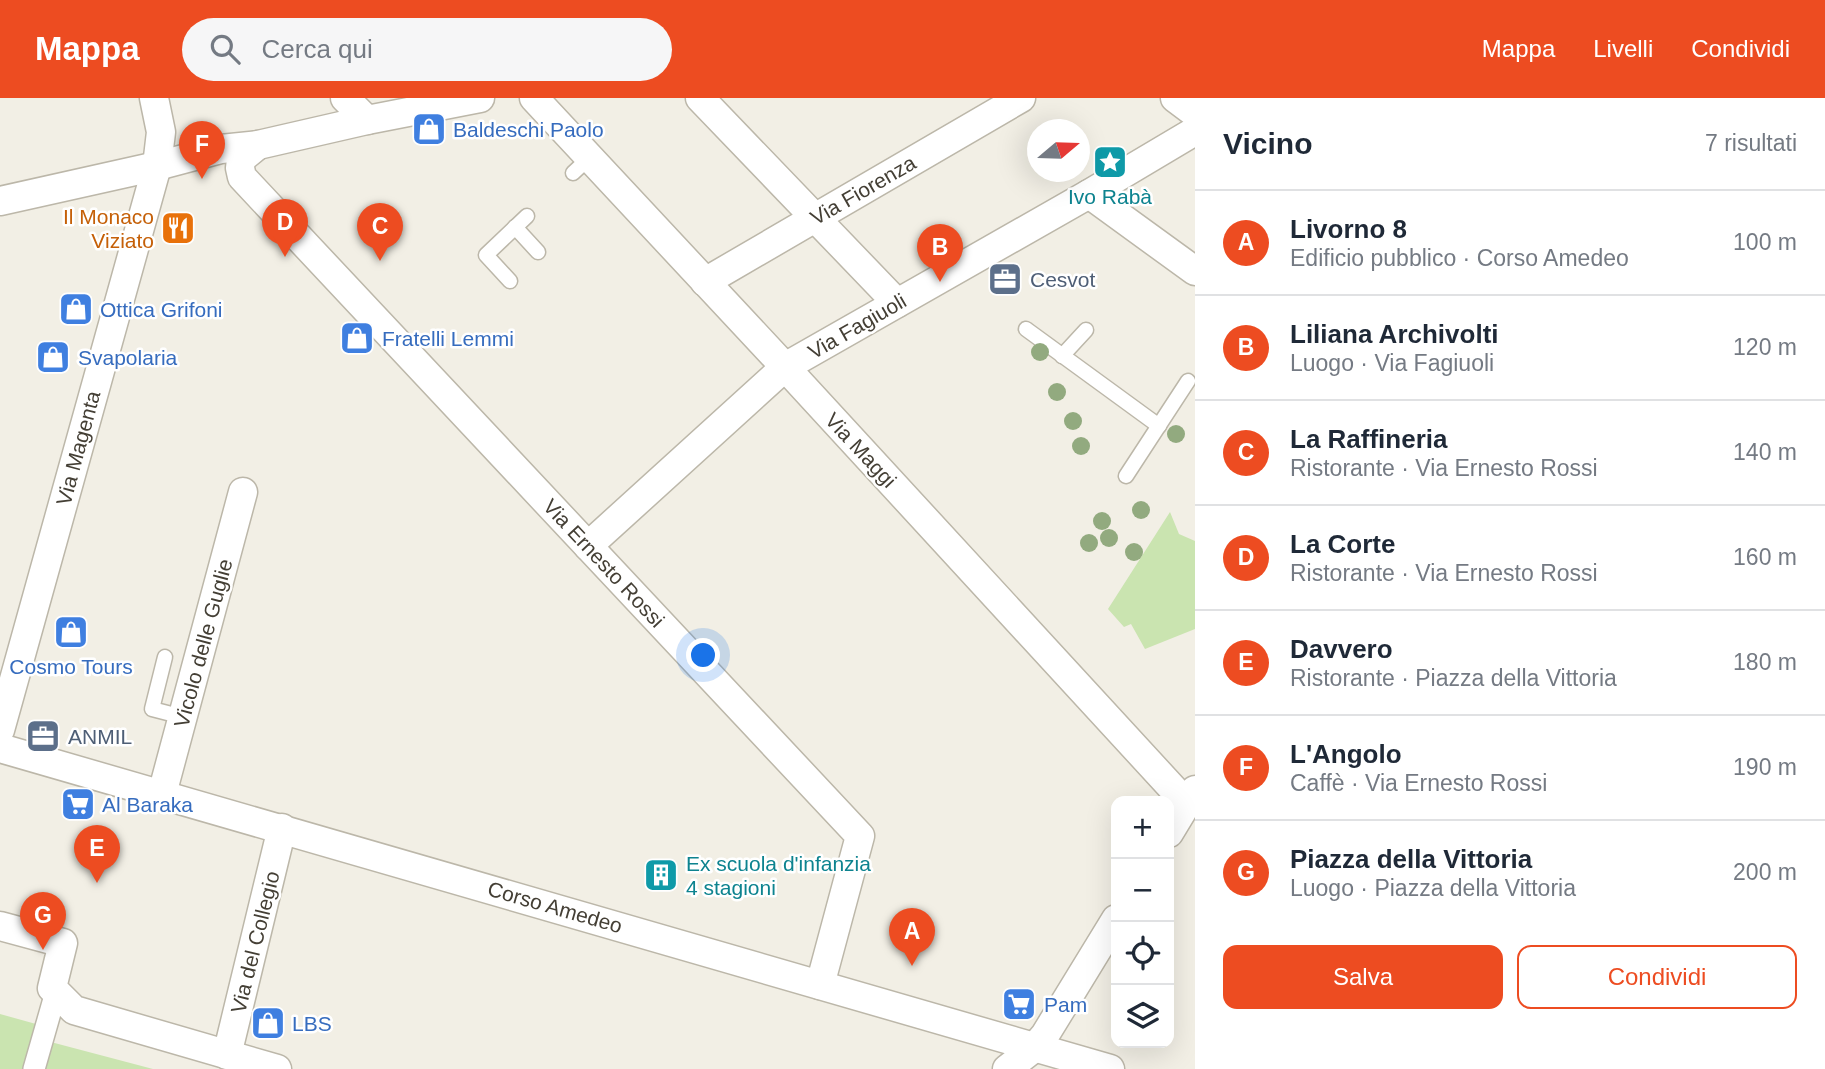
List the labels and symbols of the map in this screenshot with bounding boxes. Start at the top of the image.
shop icon: Baldeschi Paolo [410,110,448,148]
place label: Baldeschi Paolo [453,118,604,141]
north arrow [1027,119,1090,182]
pin: F [179,121,225,179]
place icon: Ivo Rabà [1091,143,1129,181]
street label: Via Fiorenza [806,151,920,229]
place label: Ivo Rabà [1068,185,1152,208]
pin: D [262,199,308,257]
pin: C [357,203,403,261]
place label: Il Monaco Viziato [63,205,154,252]
restaurant icon: Il Monaco Viziato [159,209,197,247]
pin: B [917,224,963,282]
office icon: Cesvot [986,260,1024,298]
place label: Cesvot [1030,268,1096,291]
street label: Via Fagiuoli [804,289,910,363]
shop icon: Ottica Grifoni [57,290,95,328]
place label: Ottica Grifoni [100,298,223,321]
shop icon: Fratelli Lemmi [338,319,376,357]
place label: Fratelli Lemmi [382,327,514,350]
shop icon: Svapolaria [34,338,72,376]
place label: Svapolaria [78,346,178,369]
street label: Via Magenta [52,388,104,508]
street label: Via Maggi [821,408,901,492]
street label: Via Ernesto Rossi [539,494,669,632]
street label: Vicolo delle Guglie [169,556,237,730]
shop icon: Cosmo Tours [52,613,90,651]
your location [686,638,720,672]
place label: Cosmo Tours [9,655,133,678]
office icon: ANMIL [24,717,62,755]
place label: ANMIL [68,725,132,748]
supermarket icon: Al Baraka [59,785,97,823]
place label: Al Baraka [102,793,193,816]
pin: E [74,825,120,883]
place label: Ex scuola d'infanzia 4 stagioni [686,852,871,899]
building icon: Ex scuola d'infanzia 4 stagioni [642,856,680,894]
street label: Via del Collegio [226,869,284,1015]
street label: Corso Amedeo [485,877,625,937]
pin: G [20,892,66,950]
pin: A [889,908,935,966]
supermarket icon: Pam [1000,985,1038,1023]
place label: Pam [1044,993,1087,1016]
shop icon: LBS [249,1004,287,1042]
place label: LBS [292,1012,332,1035]

